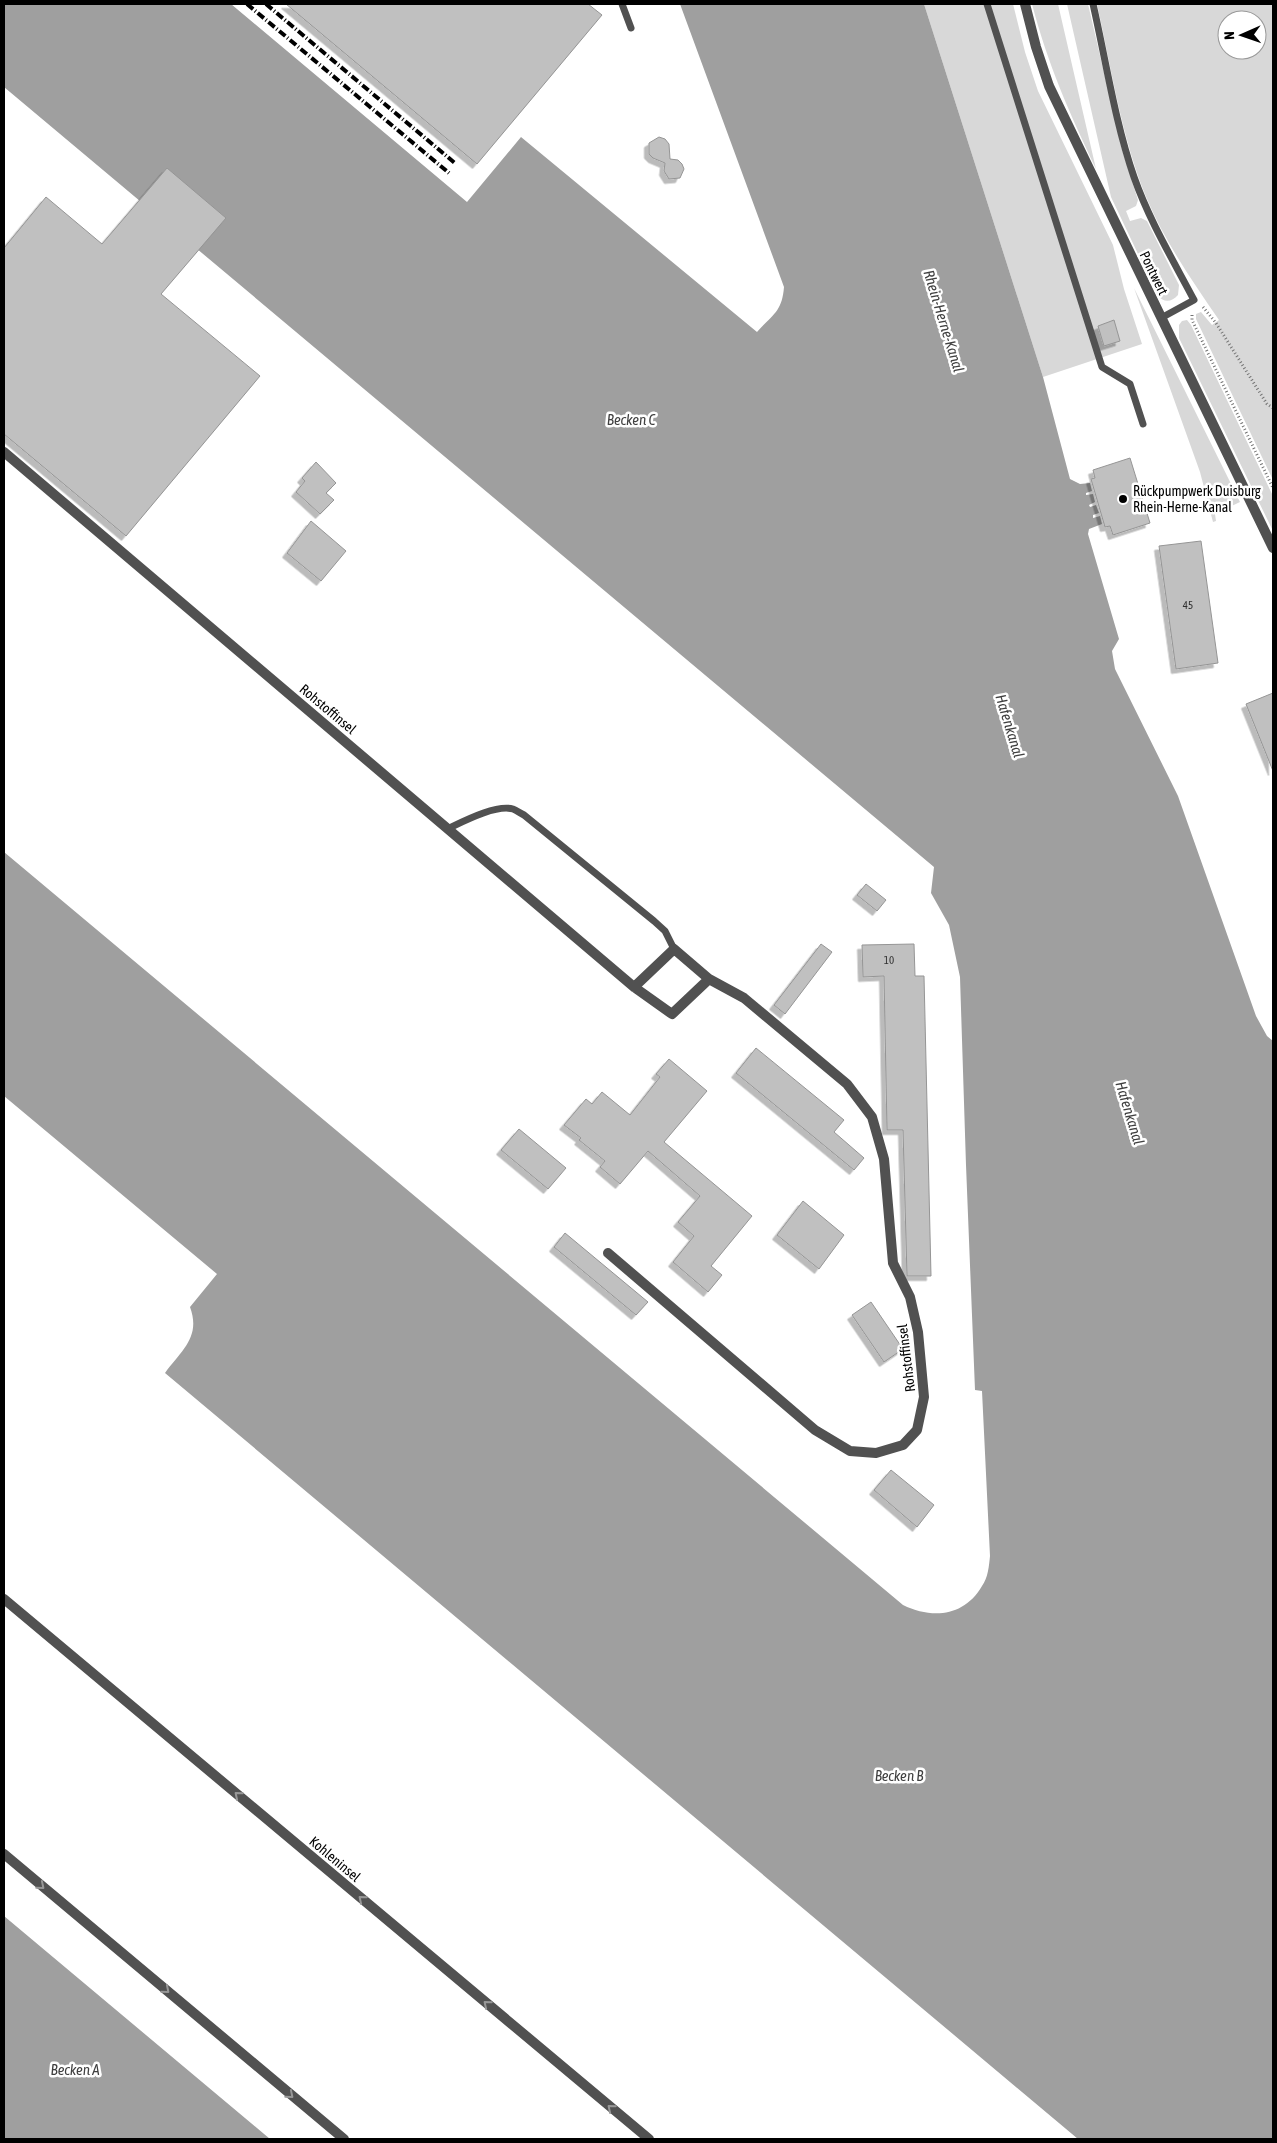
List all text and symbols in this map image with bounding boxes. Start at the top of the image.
north arrow [1217,10,1267,60]
text: N [1221,31,1237,40]
street label: Pontwert [1137,248,1171,298]
water label: Rhein-Herne-Kanal [920,268,968,374]
water label: Becken C [607,411,655,428]
place label: Rückpumpwerk Duisburg Rhein-Herne-Kanal [1133,483,1261,515]
marker: Rückpumpwerk Duisburg Rhein-Herne-Kanal [1117,493,1129,505]
house number: 45 [1183,599,1193,611]
street label: Rohstoffinsel [297,681,360,737]
water label: Hafenkanal [992,692,1028,760]
house number: 10 [884,954,894,966]
water label: Hafenkanal [1112,1079,1148,1147]
street label: Rohstoffinsel [894,1323,918,1393]
water label: Becken B [875,1767,923,1784]
one-way arrow [234,1792,243,1801]
street label: Kohleninsel [306,1833,364,1885]
one-way arrow [35,1880,44,1888]
one-way arrow [359,1897,368,1905]
one-way arrow [160,1985,169,1994]
one-way arrow [483,2000,492,2009]
water label: Becken A [51,2061,99,2078]
one-way arrow [285,2089,294,2098]
one-way arrow [608,2105,617,2114]

